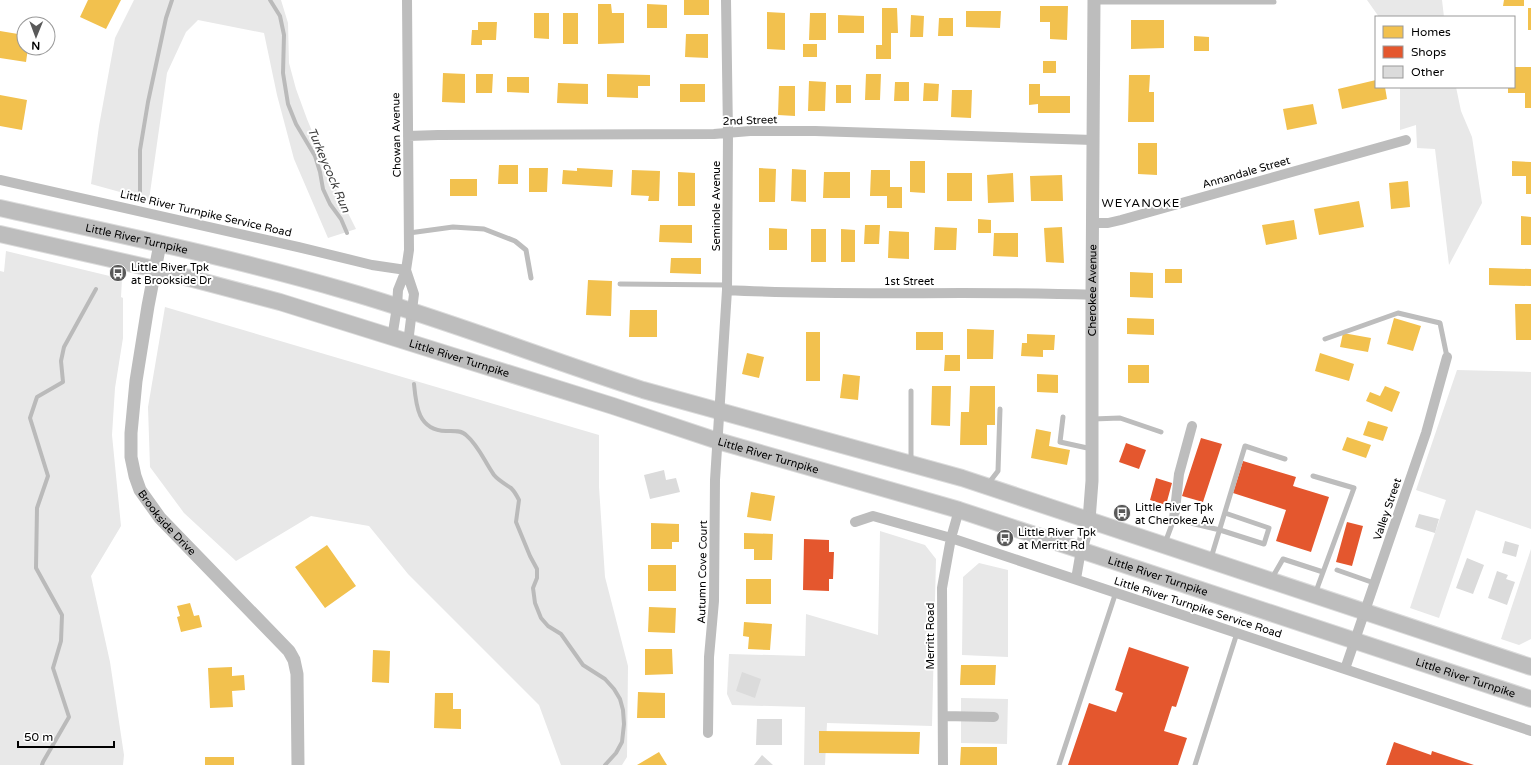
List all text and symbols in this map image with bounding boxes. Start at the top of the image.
north arrow [16,16,56,56]
legend [1375,16,1515,88]
text: Homes [1411,25,1451,39]
text: N [31,39,40,52]
text: Shops [1411,45,1446,59]
text: Other [1411,65,1444,79]
street label: Chowan Avenue [389,93,404,177]
street label: 2nd Street [722,113,778,128]
water label: Turkeycock Run [305,125,353,215]
street label: Annandale Street [1201,154,1292,191]
street label: Seminole Avenue [710,161,723,251]
street label: Little River Turnpike Service Road [119,187,293,239]
district label: WEYANOKE [1102,196,1180,210]
street label: Little River Turnpike [84,221,188,257]
street label: Cherokee Avenue [1086,244,1099,336]
place label: Little River Tpk at Brookside Dr [131,261,212,287]
bus stop icon: Little River Tpk at Brookside Dr [108,263,128,283]
street label: 1st Street [884,275,934,288]
street label: Little River Turnpike [407,337,511,380]
street label: Little River Turnpike [716,435,820,477]
street label: Valley Street [1371,476,1404,542]
street label: Brookside Drive [135,488,198,558]
place label: Little River Tpk at Cherokee Av [1135,501,1214,527]
bus stop icon: Little River Tpk at Cherokee Av [1112,503,1132,523]
street label: Autumn Cove Court [695,520,710,624]
place label: Little River Tpk at Merritt Rd [1018,526,1096,552]
bus stop icon: Little River Tpk at Merritt Rd [995,528,1015,548]
street label: Little River Turnpike [1106,554,1210,599]
street label: Little River Turnpike Service Road [1112,574,1283,641]
street label: Merritt Road [924,603,937,669]
street label: Little River Turnpike [1414,655,1517,700]
scale bar [18,723,114,749]
text: 50 m [24,730,53,744]

